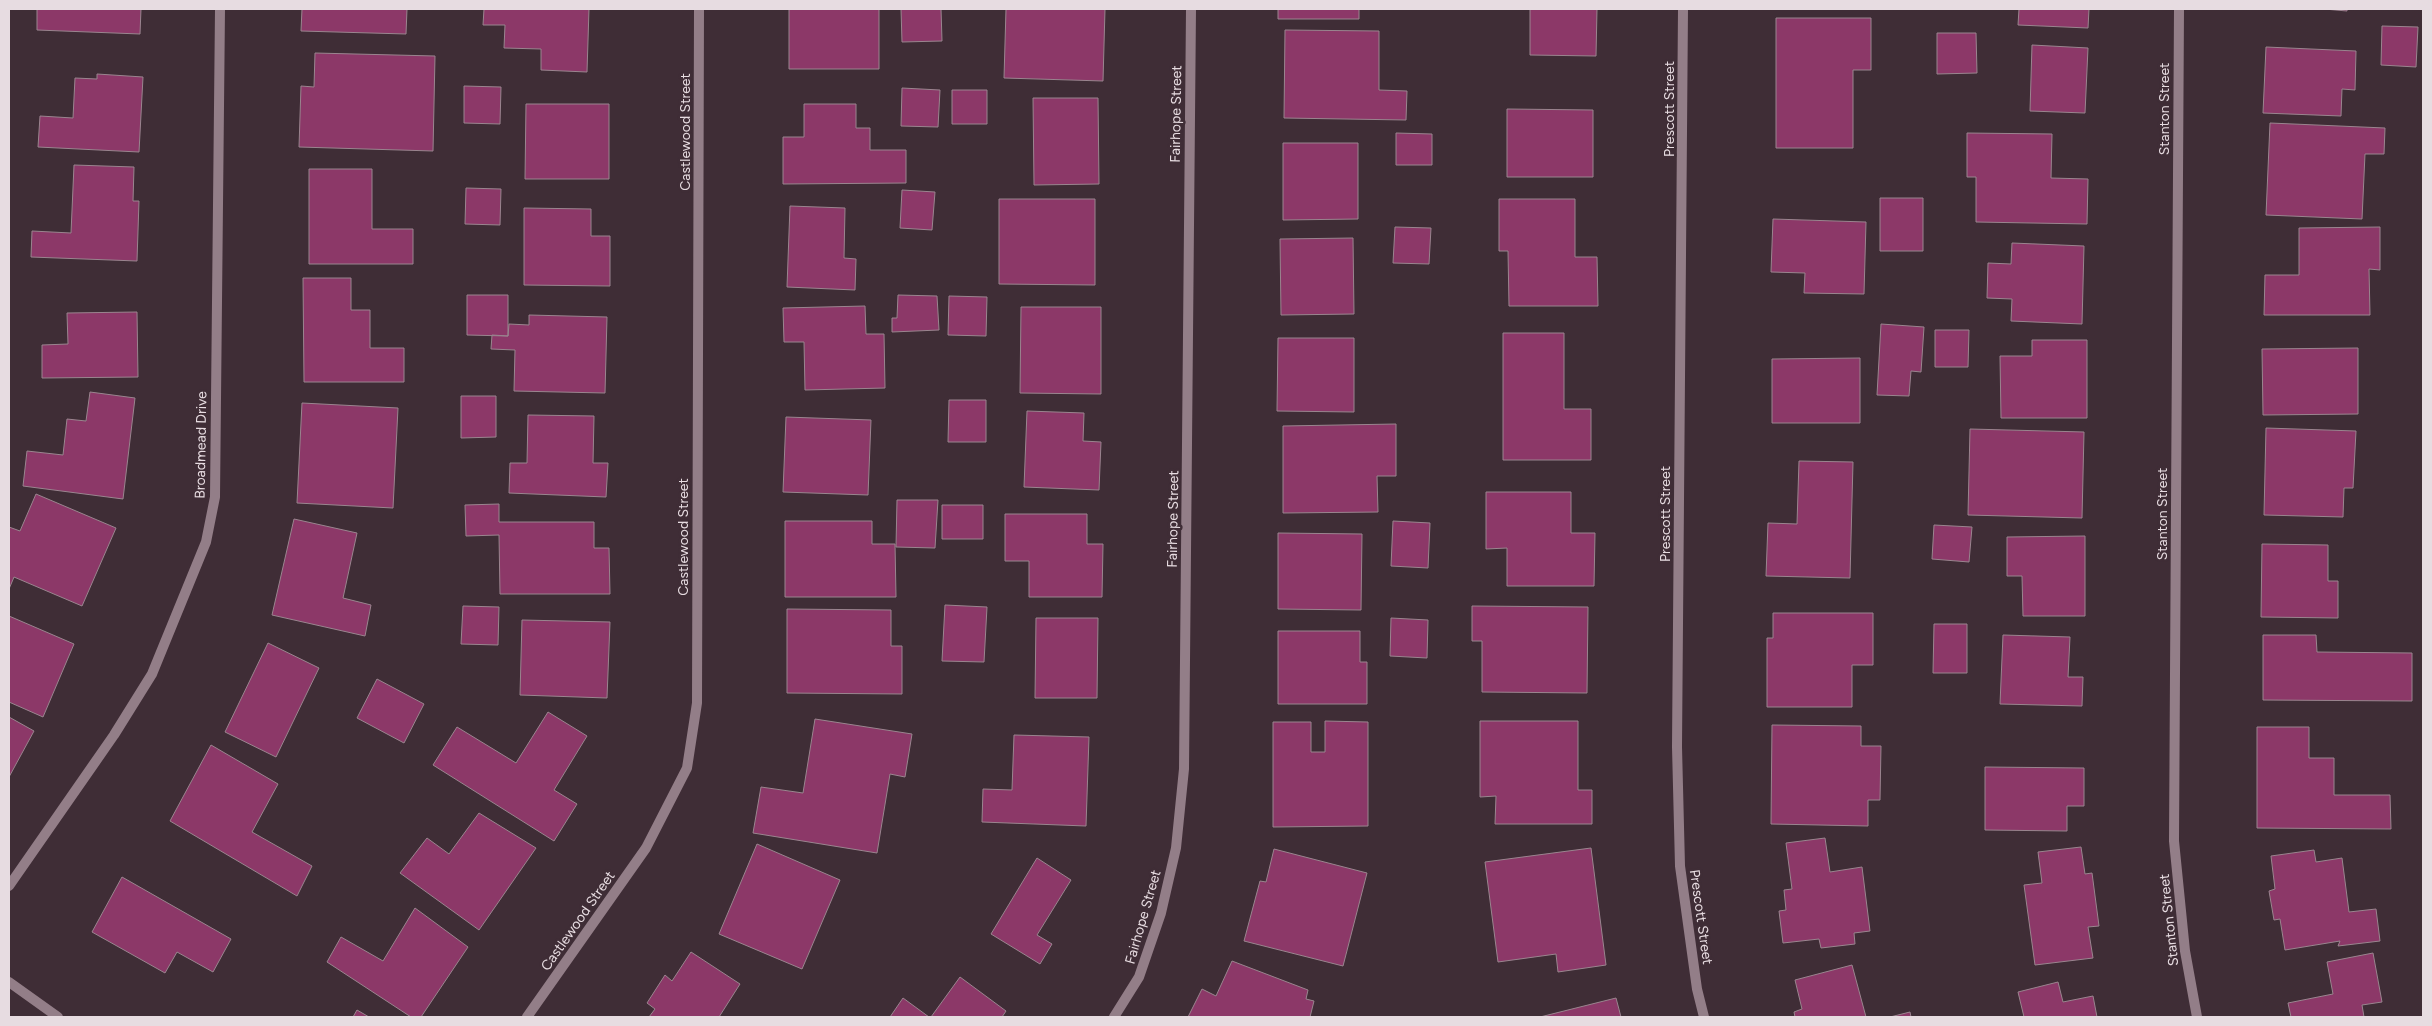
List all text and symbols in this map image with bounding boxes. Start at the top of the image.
street label: Prescott Street [1661,61,1678,157]
street label: Stanton Street [2156,63,2173,155]
street label: Fairhope Street [1167,65,1185,163]
street label: Castlewood Street [677,73,694,191]
street label: Broadmead Drive [192,391,210,499]
street label: Prescott Street [1657,466,1674,562]
street label: Stanton Street [2154,468,2171,560]
street label: Fairhope Street [1164,470,1182,568]
street label: Castlewood Street [675,478,692,596]
street label: Castlewood Street [537,868,619,974]
street label: Fairhope Street [1121,868,1165,966]
street label: Prescott Street [1686,868,1716,966]
street label: Stanton Street [2156,873,2182,967]

